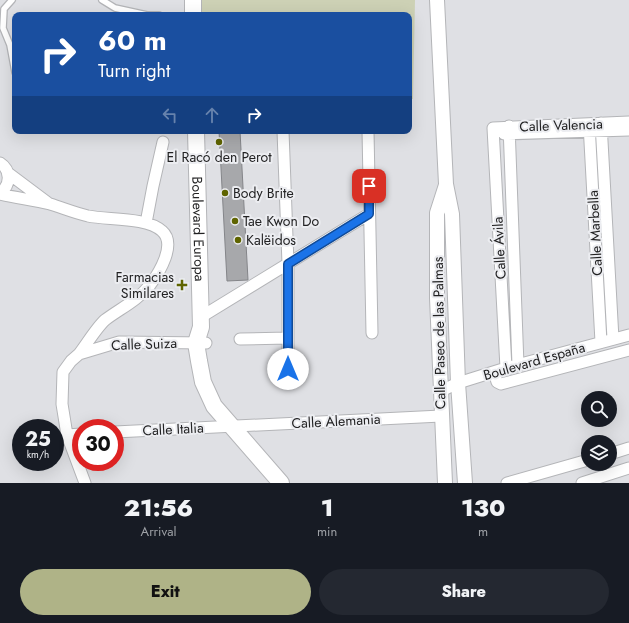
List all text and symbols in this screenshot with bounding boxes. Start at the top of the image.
text: 60 m [98,20,167,61]
icon: right [32,28,84,80]
text: Turn right [98,58,170,84]
icon: left [159,104,181,126]
icon: ahead [201,104,223,126]
icon: right [243,104,265,126]
street label: Calle Valencia [519,114,603,136]
marker: El Racó den Perot [214,137,224,147]
place label: El Racó den Perot [166,147,272,167]
pin [352,169,386,203]
icon: arrive [358,175,380,197]
street label: Boulevard Europa [187,176,210,282]
place label: Body Brite [233,183,294,203]
marker: Body Brite [220,188,230,198]
street label: Calle Marbella [583,190,607,276]
place label: Tae Kwon Do [243,211,319,231]
marker: Tae Kwon Do [230,216,240,226]
street label: Calle Ávila [487,216,511,280]
place label: Kalëidos [246,230,296,250]
marker: Kalëidos [233,235,243,245]
street label: Calle Paseo de las Palmas [428,256,450,409]
place label: Farmacias Similares [116,267,174,303]
marker: Farmacias Similares [177,280,187,290]
street label: Calle Suiza [111,333,177,355]
street label: Boulevard España [481,337,587,385]
position arrow [267,348,309,390]
map controls [581,391,617,471]
button: search [581,391,617,427]
street label: Calle Alemania [291,409,381,433]
street label: Calle Italia [142,417,204,441]
speed limit sign: 30 [72,419,124,471]
text: 25 [25,425,51,454]
button: layers [581,435,617,471]
text: km/h [27,447,49,462]
text: 21:56 [124,490,193,525]
text: 1 [321,490,333,525]
text: 130 [461,490,505,525]
text: Arrival [141,522,176,541]
text: min [317,522,337,541]
text: m [478,522,488,541]
button: Exit [20,569,311,615]
button: Share [319,569,609,615]

